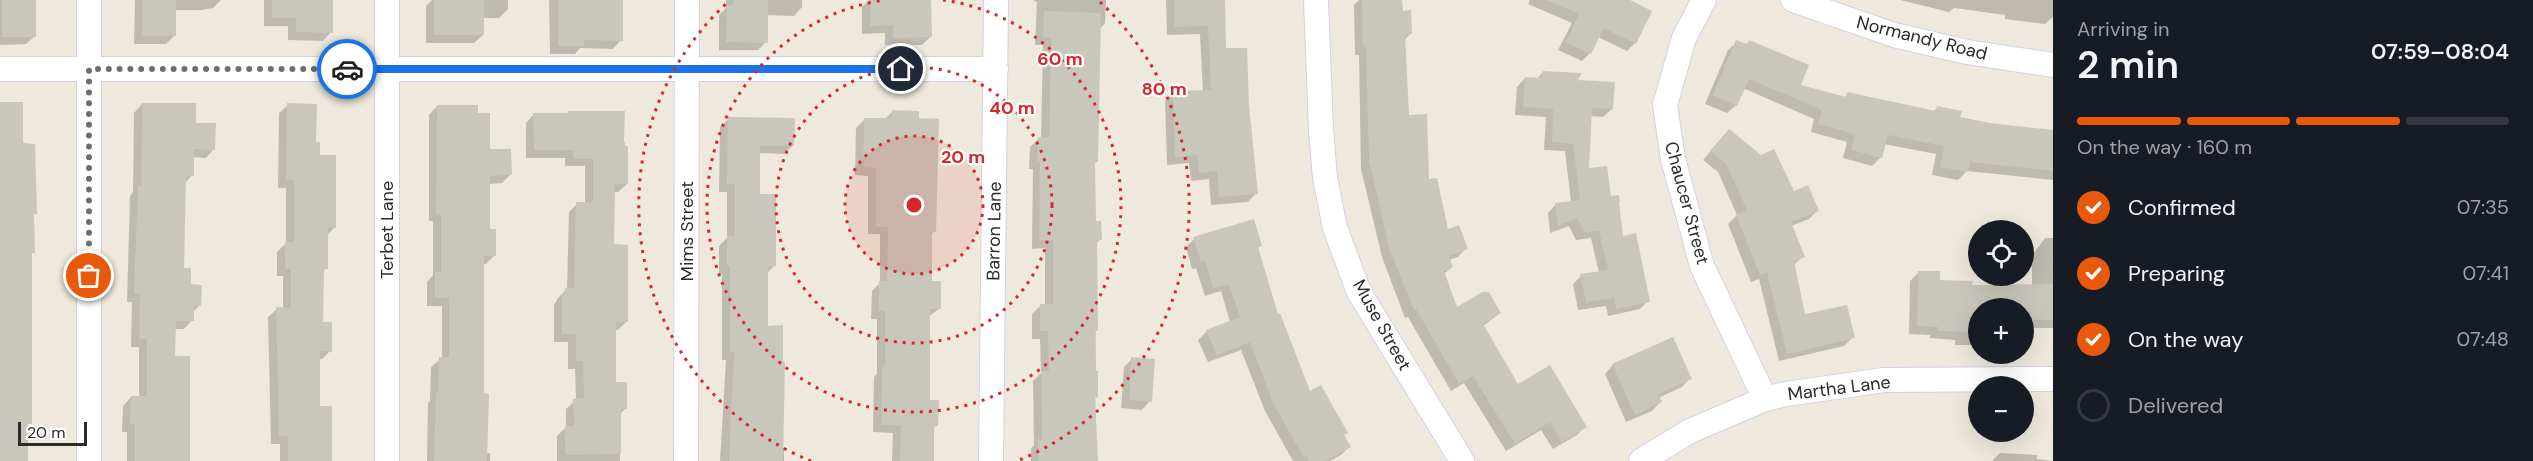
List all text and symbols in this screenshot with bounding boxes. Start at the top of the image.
street label: Normandy Road [1854,10,1990,66]
text: Arriving in [2077,16,2169,42]
text: 07:59–08:04 [2371,37,2509,66]
courier [317,39,377,99]
text: 2 min [2077,39,2179,90]
pin [875,43,926,94]
text: 60 m [1037,47,1083,71]
icon: home [884,52,917,85]
icon: car [331,53,364,86]
text: 80 m [1141,77,1187,101]
text: 40 m [989,96,1035,120]
text: On the way · 160 m [2077,134,2252,160]
street label: Chaucer Street [1659,139,1715,267]
text: 20 m [941,145,985,169]
street label: Terbet Lane [375,181,399,279]
street label: Mims Street [675,181,699,281]
street label: Barron Lane [981,181,1007,281]
icon: check [2077,191,2110,224]
text: Confirmed [2128,193,2236,222]
text: 07:35 [2457,194,2509,220]
centre of rings [904,195,924,215]
map controls [1968,220,2034,442]
button: locate [1968,220,2034,286]
pin [63,250,114,301]
icon: check [2077,257,2110,290]
icon: bag [72,259,105,292]
text: Preparing [2128,259,2225,288]
text: 07:41 [2463,260,2509,286]
street label: Muse Street [1347,275,1417,375]
button: + [1968,298,2034,364]
icon: check [2077,323,2110,356]
text: On the way [2128,325,2243,354]
text: 07:48 [2457,326,2509,352]
street label: Martha Lane [1786,370,1892,406]
button: − [1968,376,2034,442]
text: Delivered [2128,391,2223,420]
scale bar [18,419,87,446]
text: 20 m [27,422,66,443]

